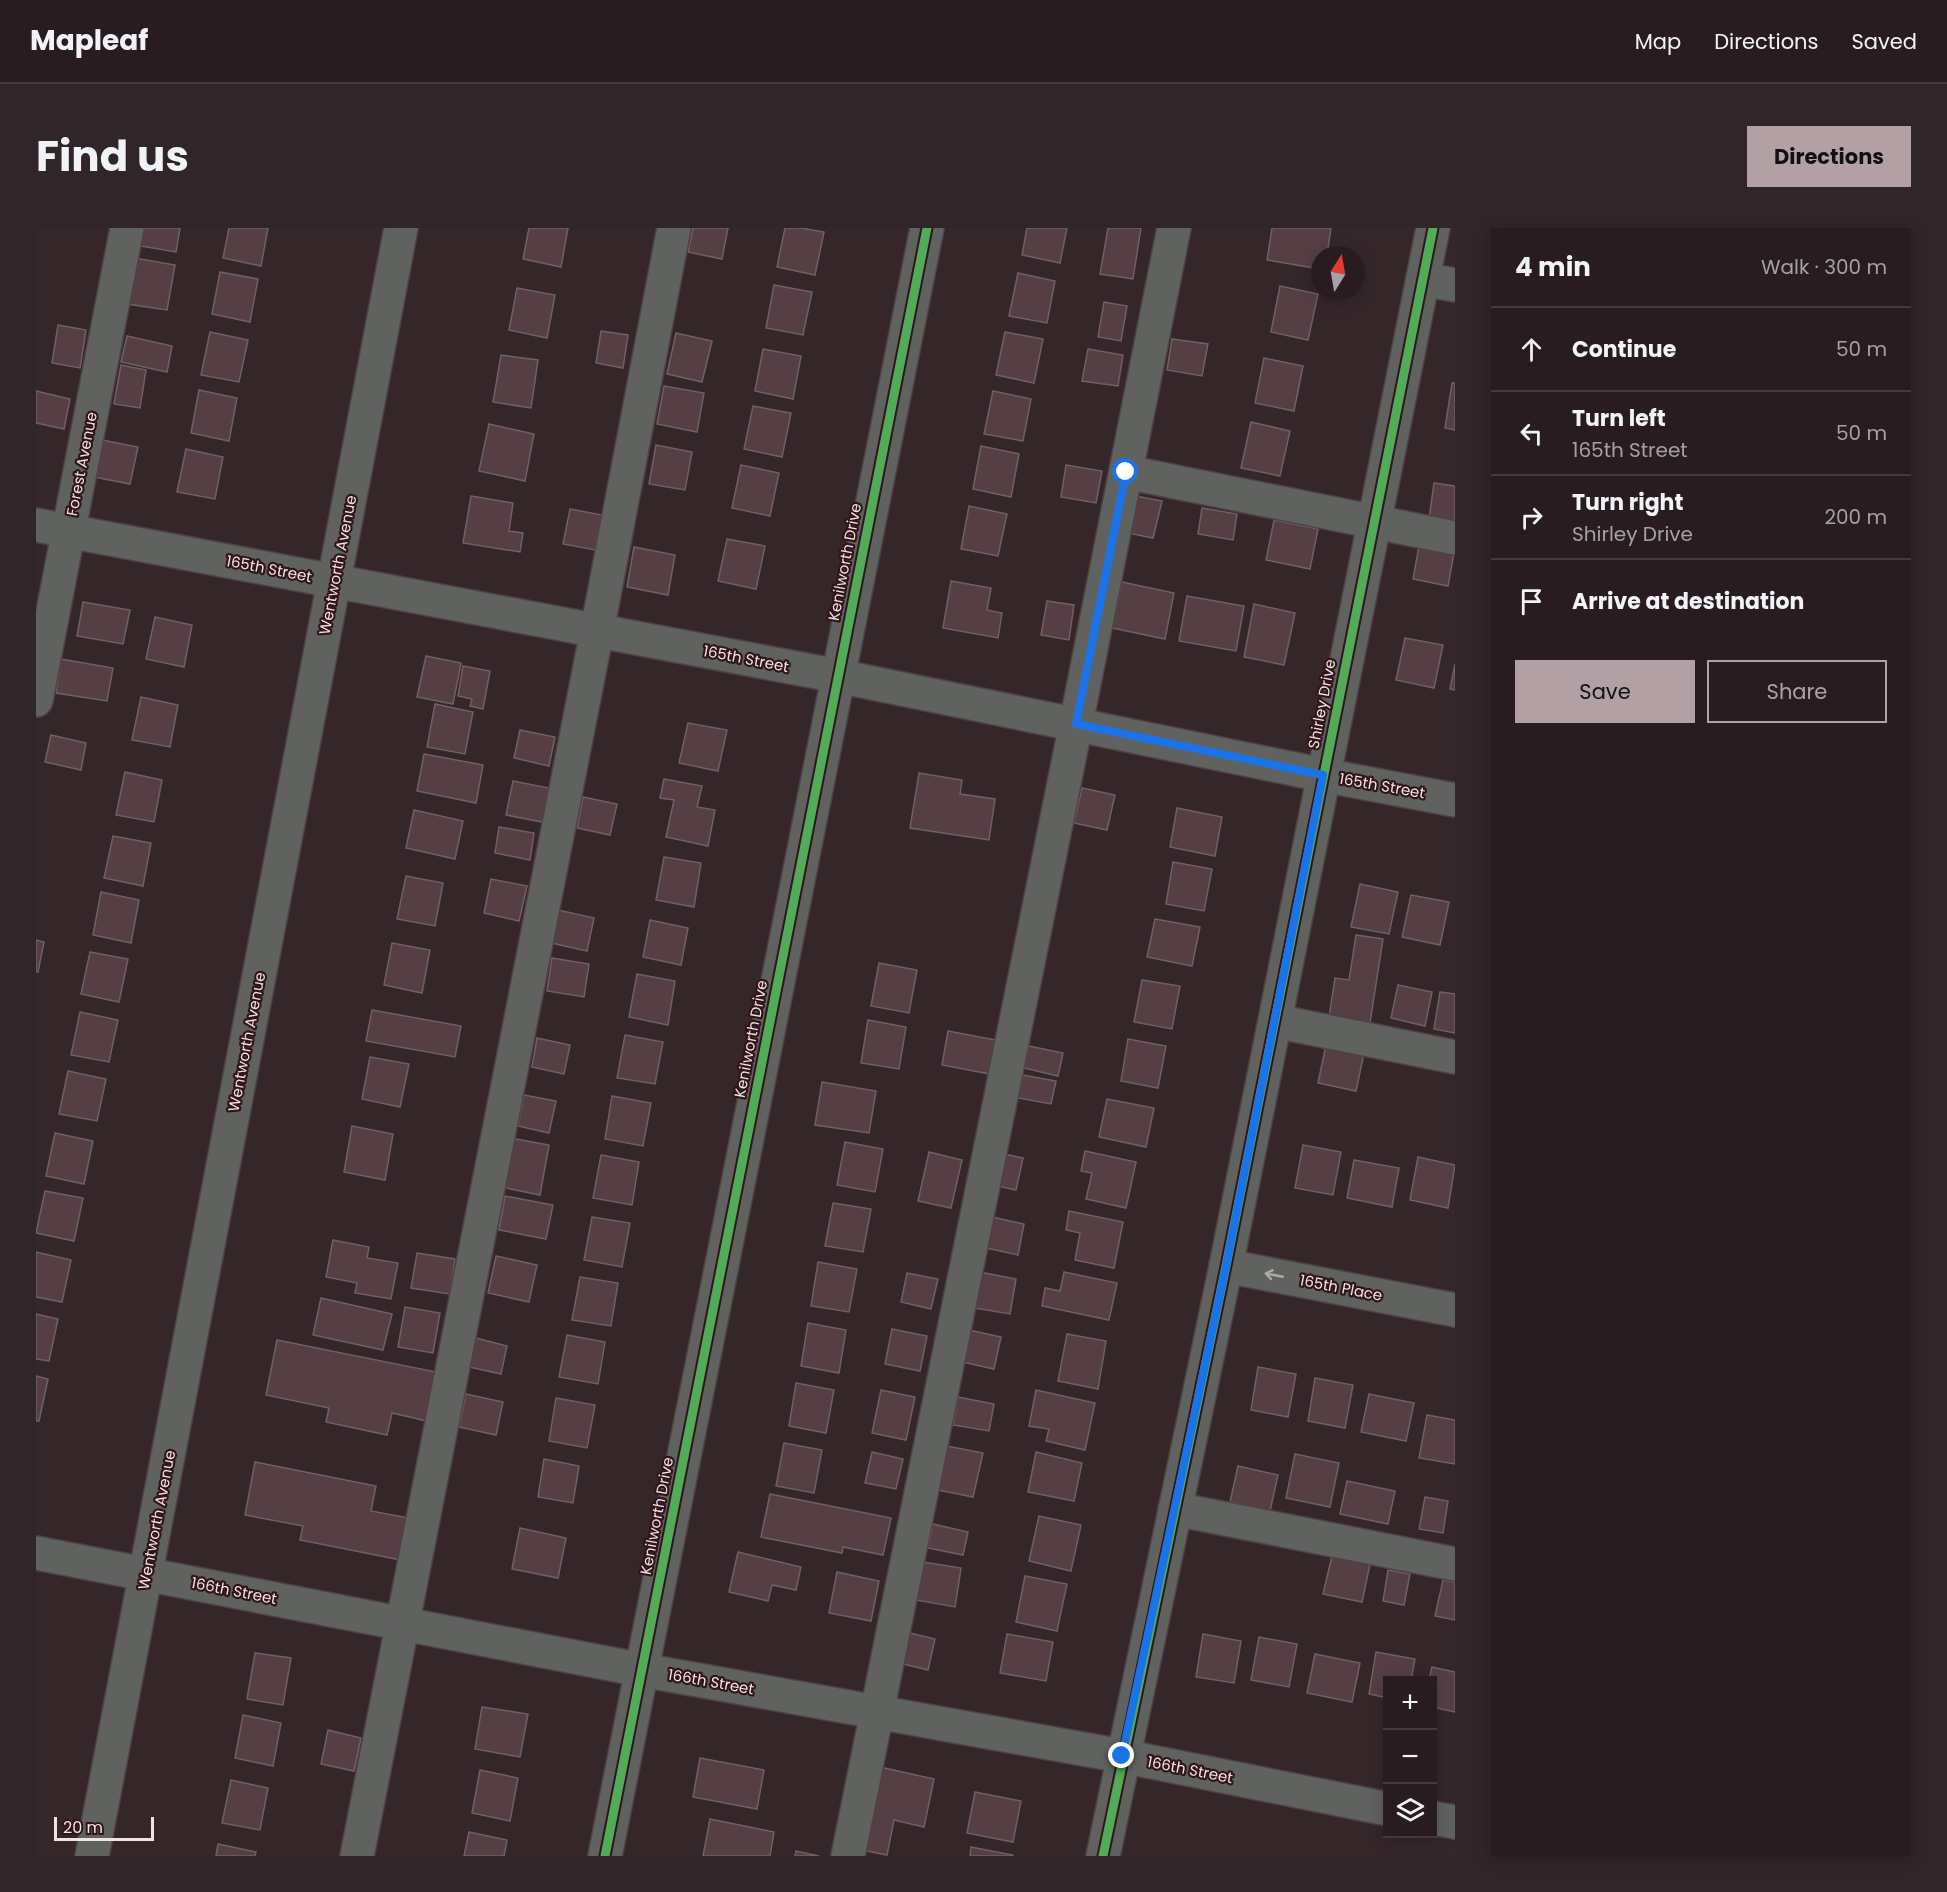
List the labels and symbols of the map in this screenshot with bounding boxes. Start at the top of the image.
north arrow [1311,246,1365,300]
street label: Forest Avenue [61,410,102,518]
route start [1112,458,1138,484]
street label: Wentworth Avenue [314,493,361,637]
street label: Kenilworth Drive [823,501,866,623]
street label: 165th Street [225,550,314,587]
street label: 165th Street [702,640,791,677]
street label: Shirley Drive [1303,657,1340,750]
street label: 165th Street [1338,768,1427,803]
street label: Wentworth Avenue [223,970,270,1114]
street label: Kenilworth Drive [729,978,772,1100]
one-way arrow [1264,1269,1284,1280]
street label: 165th Place [1298,1269,1384,1306]
street label: Wentworth Avenue [133,1448,180,1592]
street label: Kenilworth Drive [635,1455,678,1577]
street label: 166th Street [189,1572,279,1609]
street label: 166th Street [667,1664,756,1699]
route end [1108,1742,1134,1768]
street label: 166th Street [1145,1751,1235,1788]
scale bar [54,1814,154,1842]

